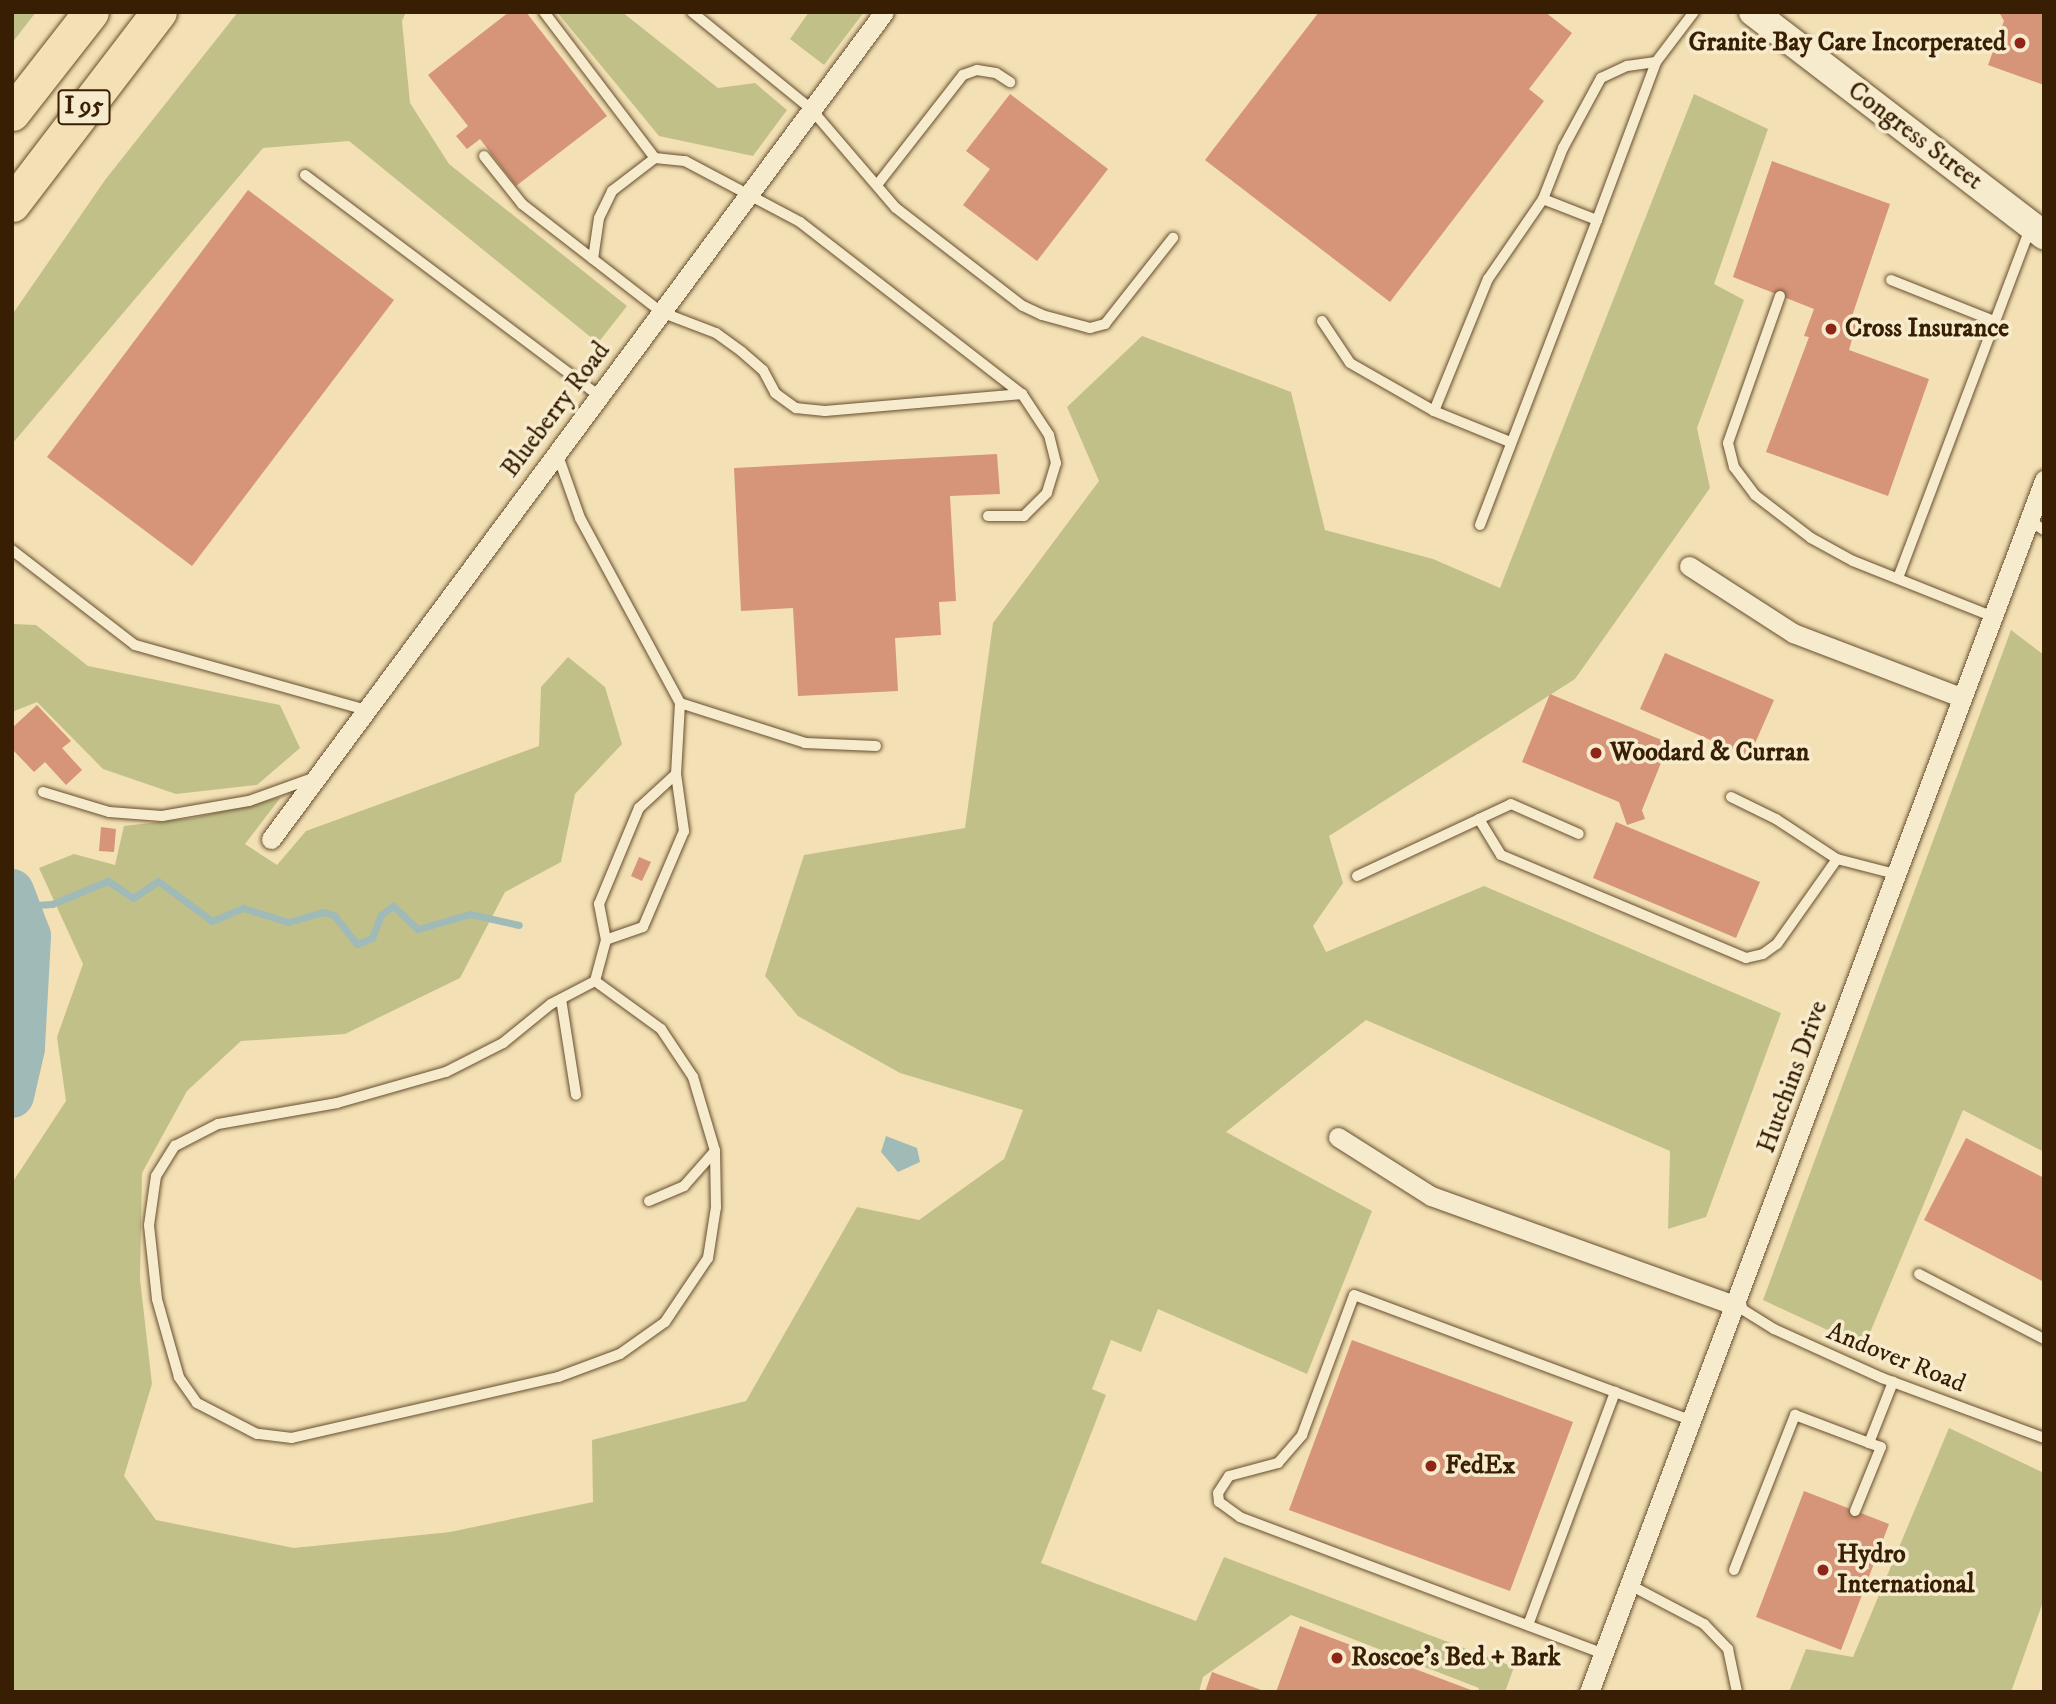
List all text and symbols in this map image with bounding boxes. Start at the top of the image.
place label: Granite Bay Care Incorperated [1688,27,2006,59]
marker: Granite Bay Care Incorperated [2012,35,2028,51]
street label: Congress Street [1841,75,1989,197]
road number: I 95 [56,86,112,128]
place label: Cross Insurance [1845,313,2009,345]
marker: Cross Insurance [1823,321,1839,337]
street label: Blueberry Road [495,336,617,484]
place label: Woodard & Curran [1610,737,1809,769]
marker: Woodard & Curran [1588,745,1604,761]
street label: Hutchins Drive [1751,997,1835,1157]
street label: Andover Road [1822,1316,1970,1400]
place label: FedEx [1445,1450,1515,1482]
marker: FedEx [1423,1458,1439,1474]
place label: Hydro International [1837,1539,1975,1600]
marker: Hydro International [1815,1562,1831,1578]
place label: Roscoe's Bed + Bark [1351,1642,1561,1674]
marker: Roscoe's Bed + Bark [1329,1650,1345,1666]

